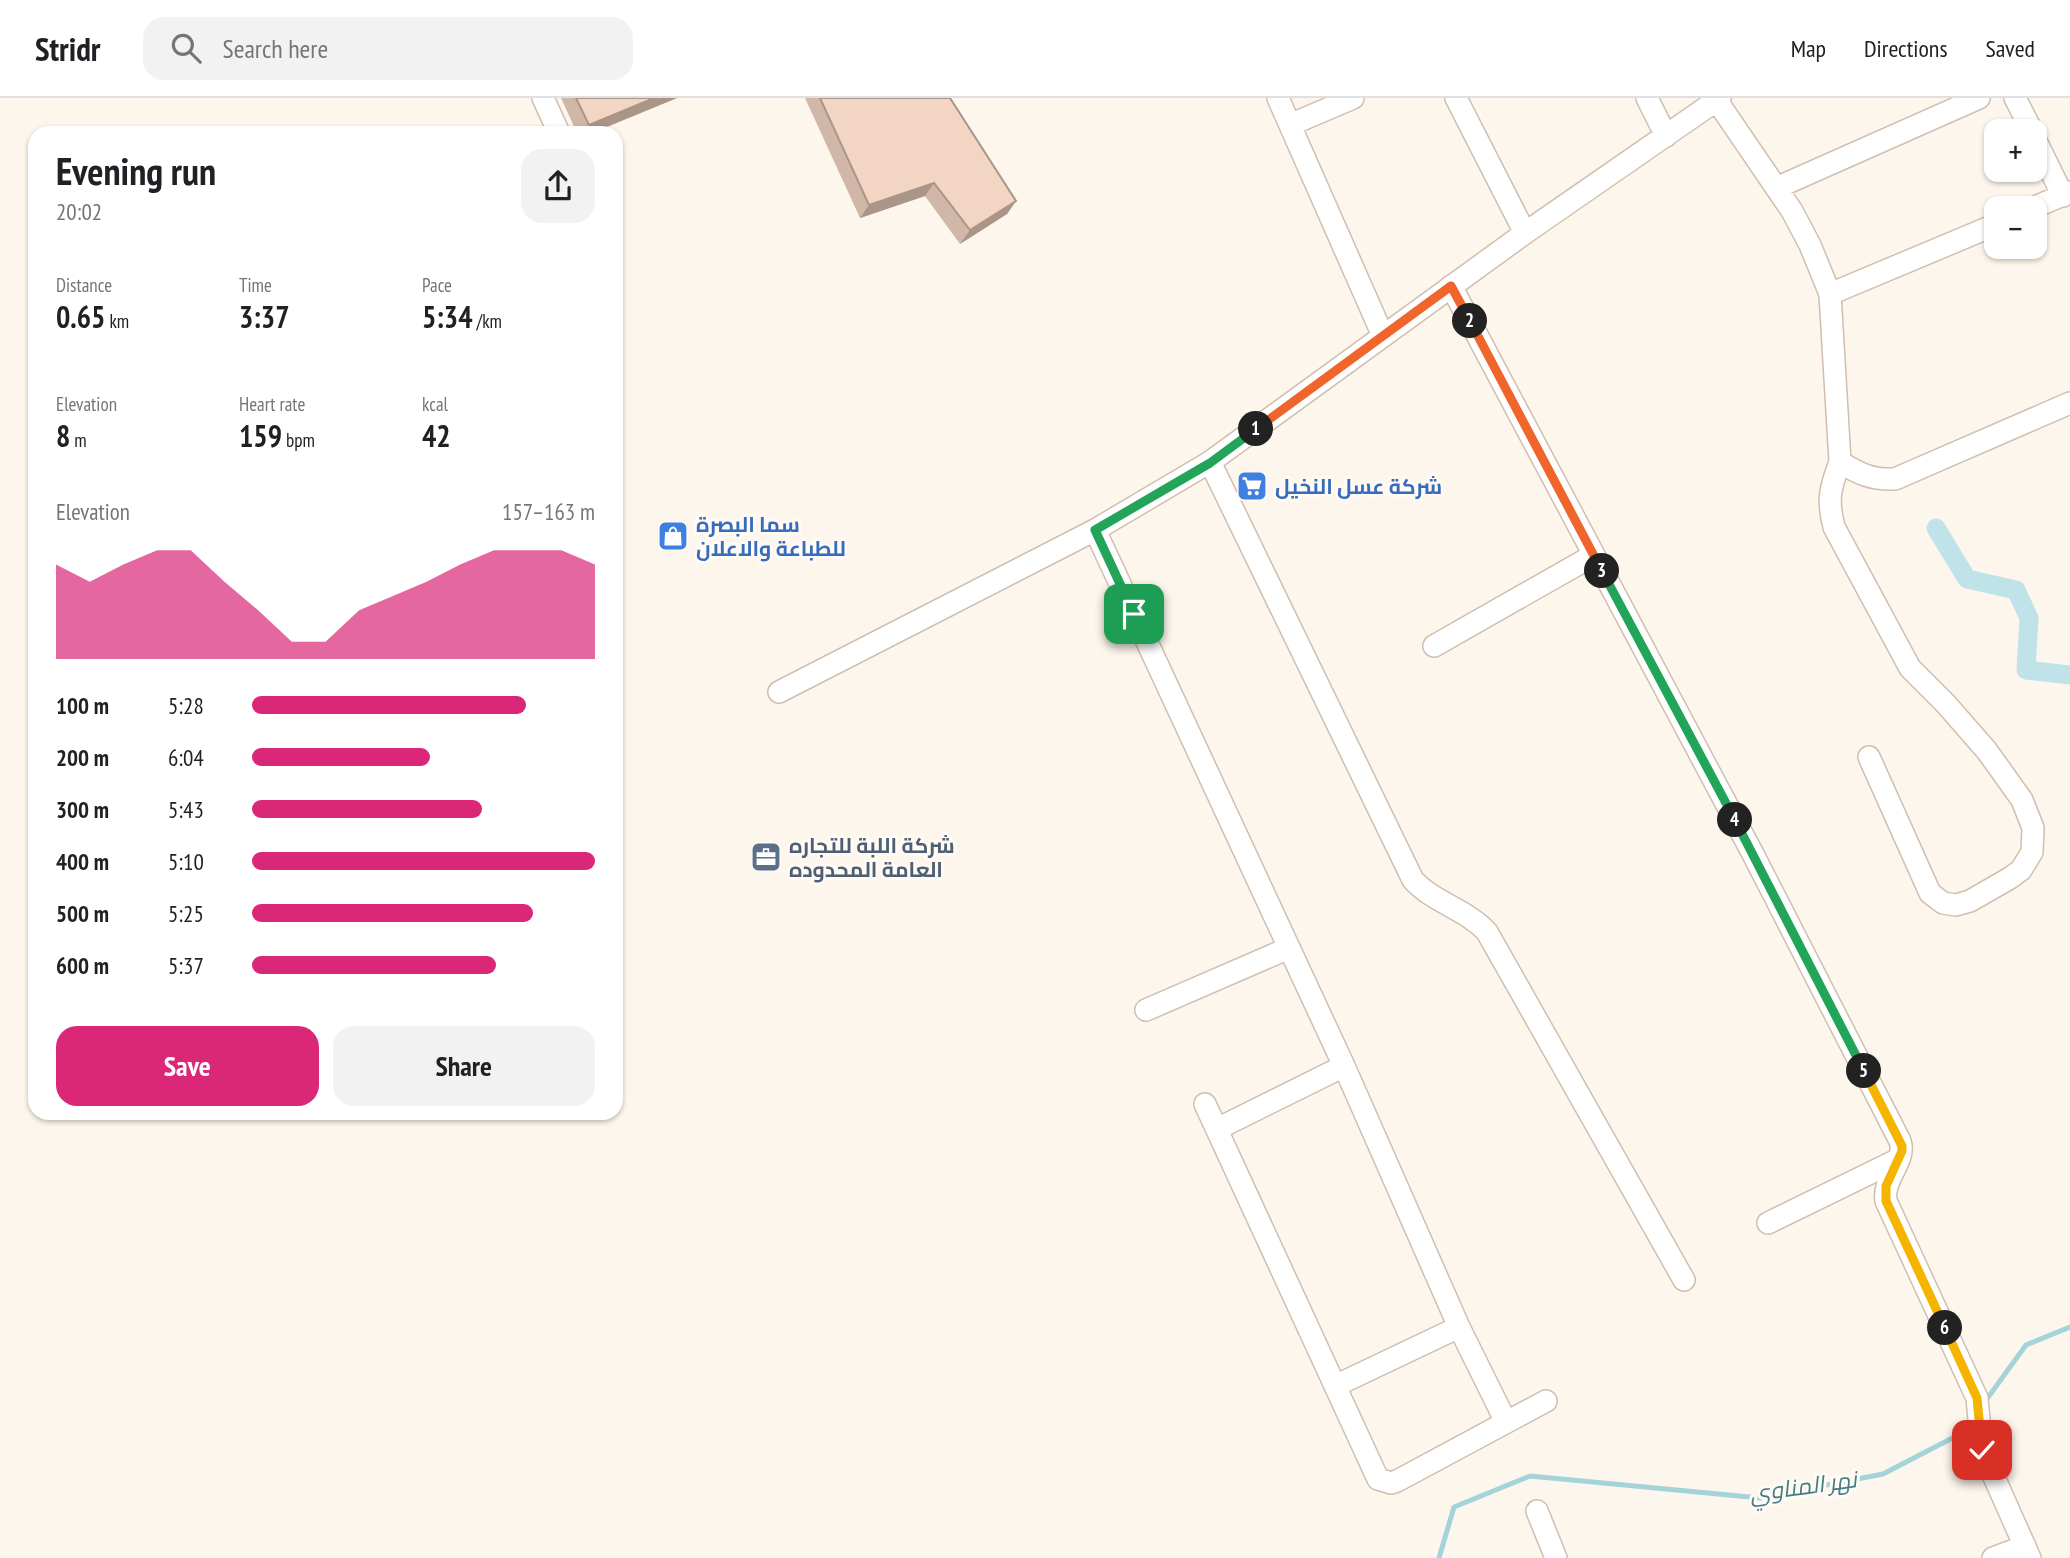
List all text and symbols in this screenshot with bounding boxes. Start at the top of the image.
search box [143,17,633,80]
text: Stridr [35,27,101,70]
icon: search [167,29,205,67]
text: Search here [223,32,328,65]
text: Map [1791,33,1826,64]
text: Directions [1864,33,1948,64]
text: Saved [1986,33,2035,64]
map controls [1984,119,2047,259]
button: + [1984,119,2047,182]
text: Evening run [56,146,216,195]
button: share [521,149,595,223]
button: − [1984,196,2047,259]
text: 20:02 [56,197,102,226]
text: Distance [56,273,112,297]
text: Time [239,273,272,297]
text: Pace [422,273,452,297]
text: 0.65 [56,297,105,336]
text: 3:37 [239,297,290,336]
text: 5:34 [422,297,473,336]
pin: 2 [1452,304,1488,339]
text: 2 [1465,308,1474,332]
text: km [105,309,129,333]
text: /km [473,309,502,333]
text: Elevation [56,392,117,416]
text: Heart rate [239,392,305,416]
text: kcal [422,392,448,416]
pin: 1 [1238,412,1274,446]
text: 8 [56,416,70,455]
text: 159 [239,416,282,455]
text: 42 [422,416,451,455]
text: 1 [1251,416,1260,440]
text: m [70,428,87,452]
text: bpm [282,428,315,452]
supermarket icon: شركة عسل النخيل [1235,469,1269,503]
place label: شركة عسل النخيل [1275,473,1442,500]
text: Elevation [56,497,130,526]
text: 157–163 m [502,497,595,526]
place label: سما البصرة للطباعة والاعلان [696,511,846,562]
shop icon: سما البصرة للطباعة والاعلان [656,519,690,553]
pin: 3 [1584,554,1620,588]
text: 3 [1597,558,1606,582]
pin [1104,584,1164,644]
icon: arrive [1115,595,1153,633]
text: 100 m [56,691,109,720]
text: 5:28 [168,691,204,720]
text: 200 m [56,743,109,772]
text: 6:04 [168,743,204,772]
text: 300 m [56,795,109,824]
text: 5:43 [168,795,204,824]
pin: 4 [1718,802,1752,838]
text: 4 [1730,807,1739,831]
place label: شركة اللبة للتجاره العامة المحدوده [789,832,955,883]
office icon: شركة اللبة للتجاره العامة المحدوده [749,840,783,874]
text: 400 m [56,847,109,876]
text: 5:10 [168,847,204,876]
text: 500 m [56,899,109,928]
text: 5:25 [168,899,204,928]
text: 600 m [56,951,109,980]
text: 5:37 [168,951,204,980]
button: Save [56,1026,319,1106]
button: Share [333,1026,595,1106]
pin: 5 [1846,1054,1882,1088]
text: 5 [1859,1058,1868,1082]
pin: 6 [1927,1310,1962,1346]
text: 6 [1940,1315,1949,1339]
pin [1952,1420,2012,1480]
icon: check [1963,1431,2001,1469]
water label: نهر المناوي [1748,1464,1862,1512]

